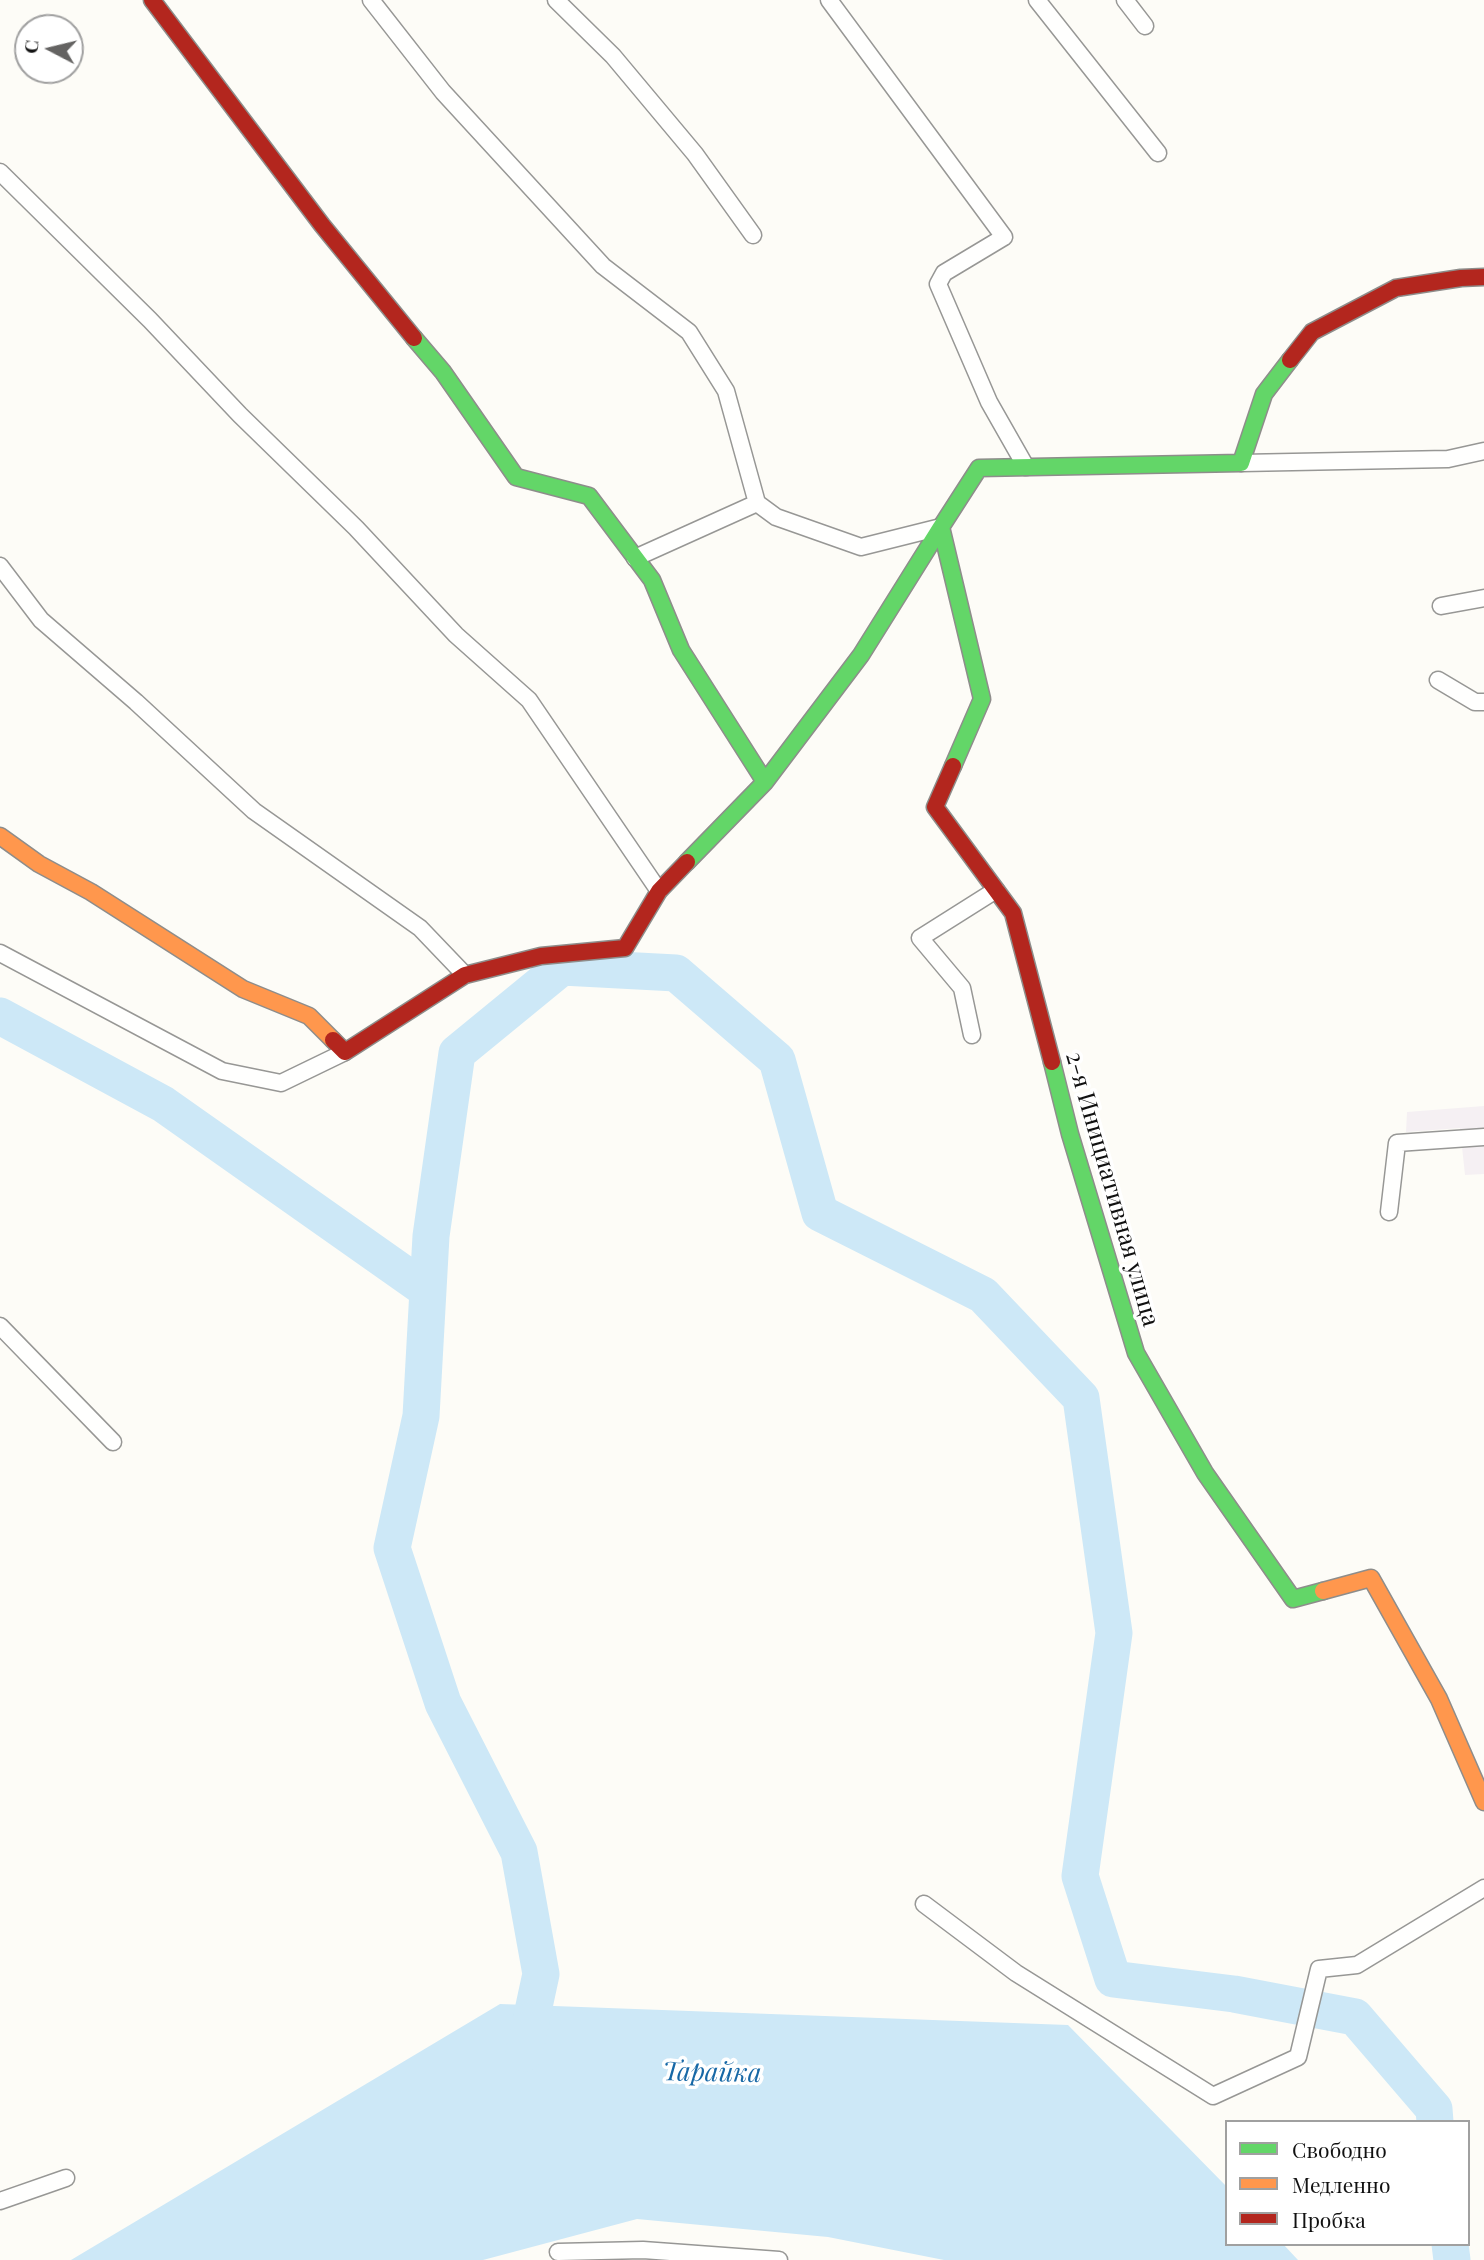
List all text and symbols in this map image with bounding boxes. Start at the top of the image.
north arrow [14,14,84,84]
text: С [16,38,44,55]
street label: 2-я Инициативная улица [1059,1048,1165,1330]
water label: Тарайка [662,2057,762,2089]
legend [1225,2120,1470,2246]
text: Свободно [1292,2135,1387,2163]
text: Медленно [1292,2170,1390,2198]
text: Пробка [1292,2205,1366,2233]

